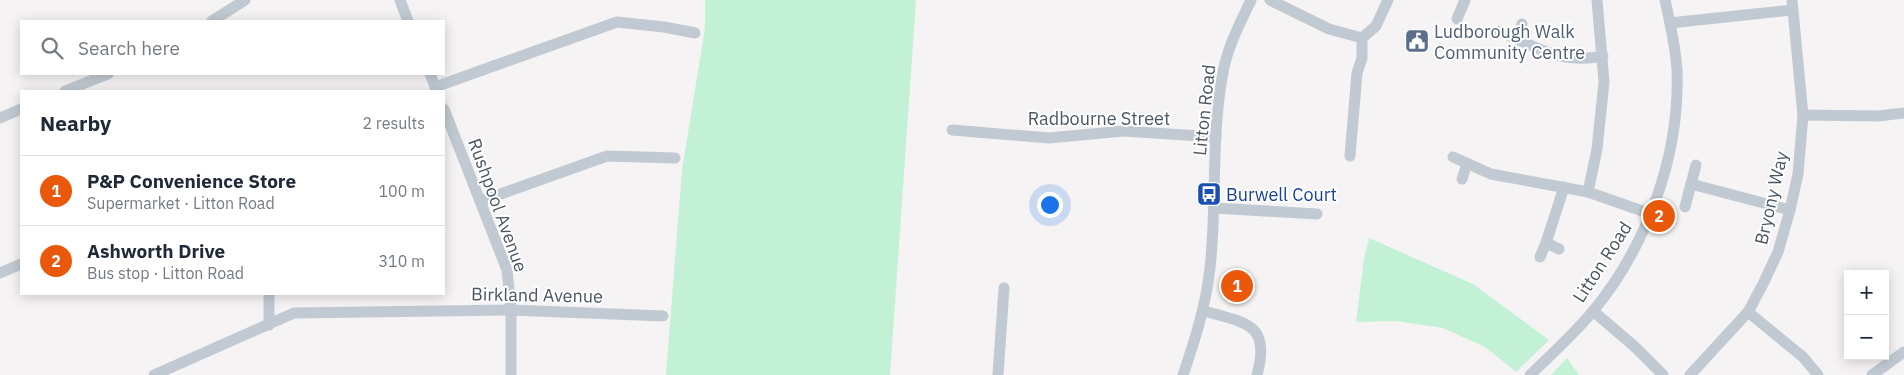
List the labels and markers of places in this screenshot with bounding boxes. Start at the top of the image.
place label: Ludborough Walk Community Centre [1434,20,1585,64]
public building icon: Ludborough Walk Community Centre [1404,28,1430,54]
bus stop icon: Burwell Court [1196,181,1222,207]
place label: Burwell Court [1226,183,1337,206]
pin: 2 [1643,197,1675,235]
pin: 1 [1221,267,1253,305]

